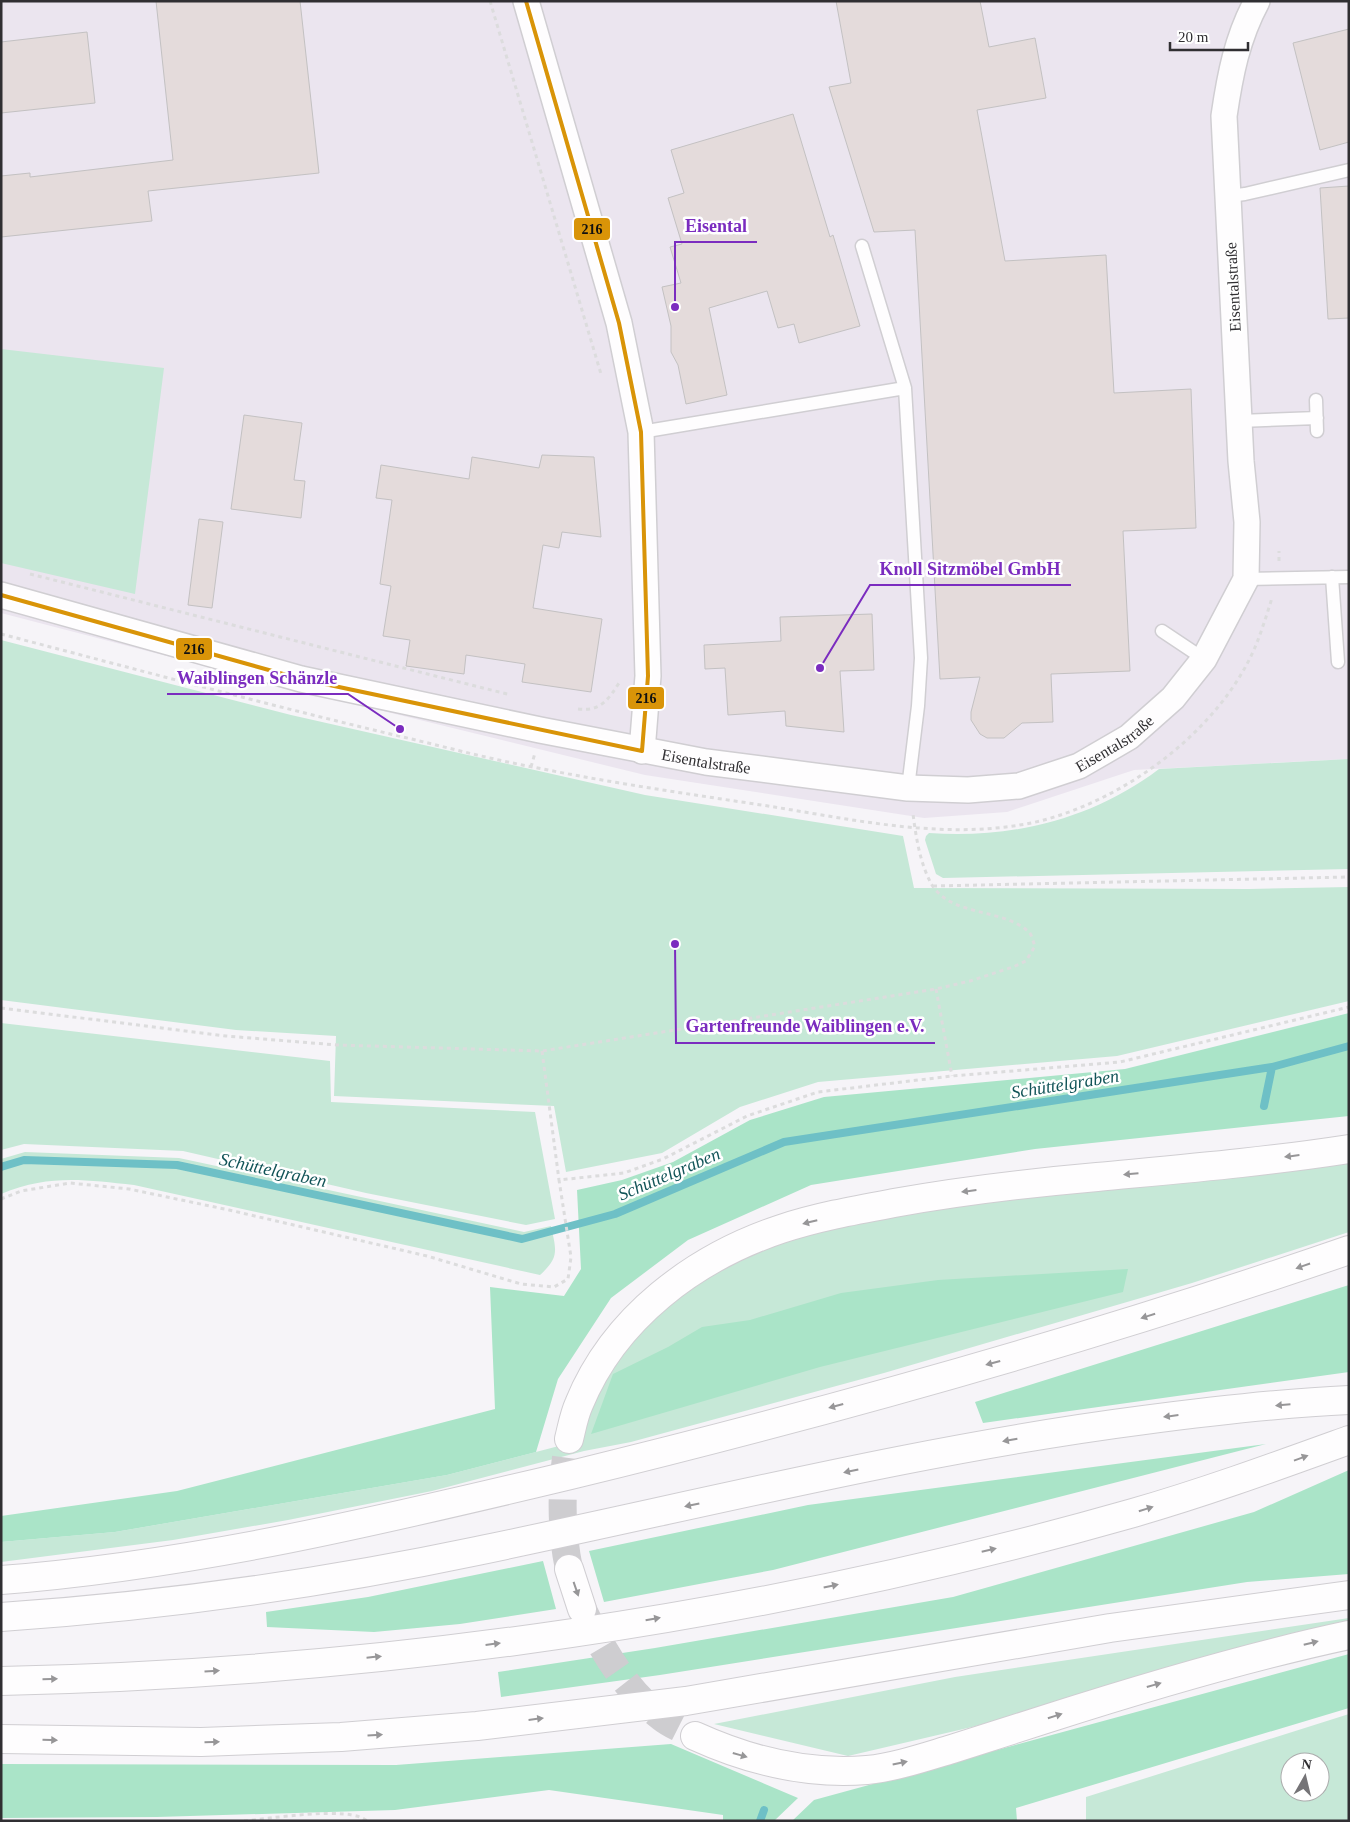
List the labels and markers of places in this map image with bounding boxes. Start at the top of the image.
callout: Eisental [675,209,757,242]
callout: Knoll Sitzmöbel GmbH [870,552,1071,585]
callout: Waiblingen Schänzle [167,661,348,694]
callout: Gartenfreunde Waiblingen e.V. [676,1010,935,1043]

